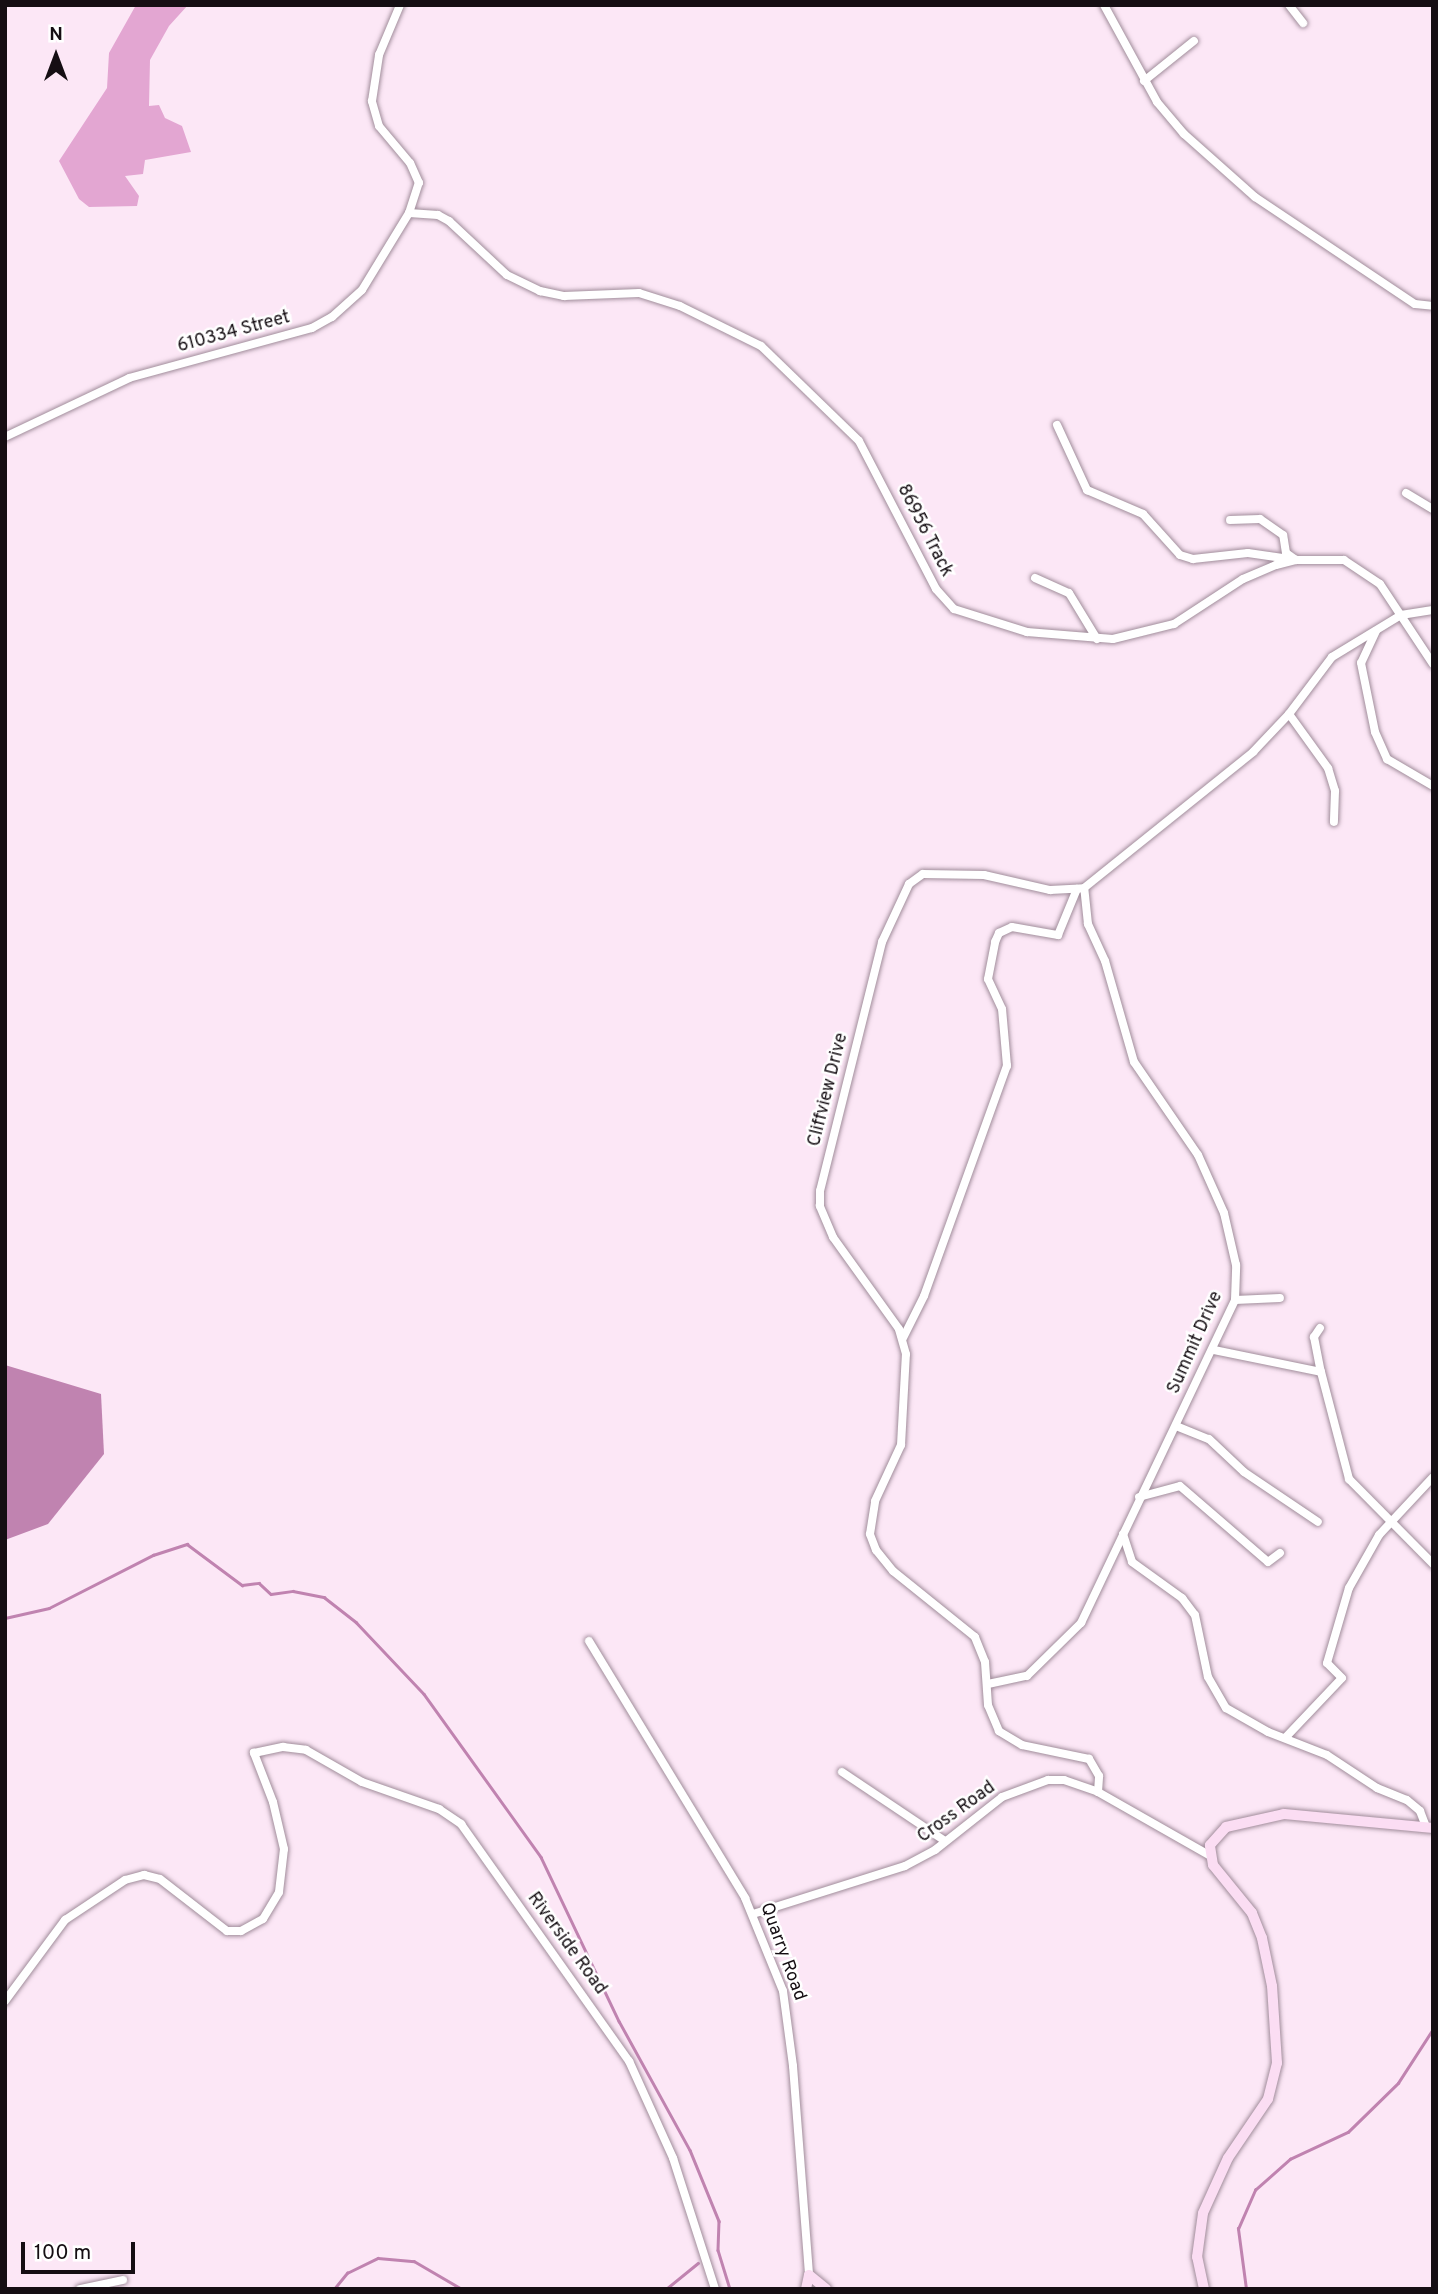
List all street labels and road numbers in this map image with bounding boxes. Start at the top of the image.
street label: 610334 Street [175,308,293,358]
street label: 86956 Track [891,481,957,581]
street label: Cliffview Drive [804,1031,854,1149]
street label: Summit Drive [1164,1288,1228,1398]
street label: Cross Road [914,1778,1000,1848]
street label: Riverside Road [522,1889,610,1999]
street label: Quarry Road [754,1900,810,2004]

